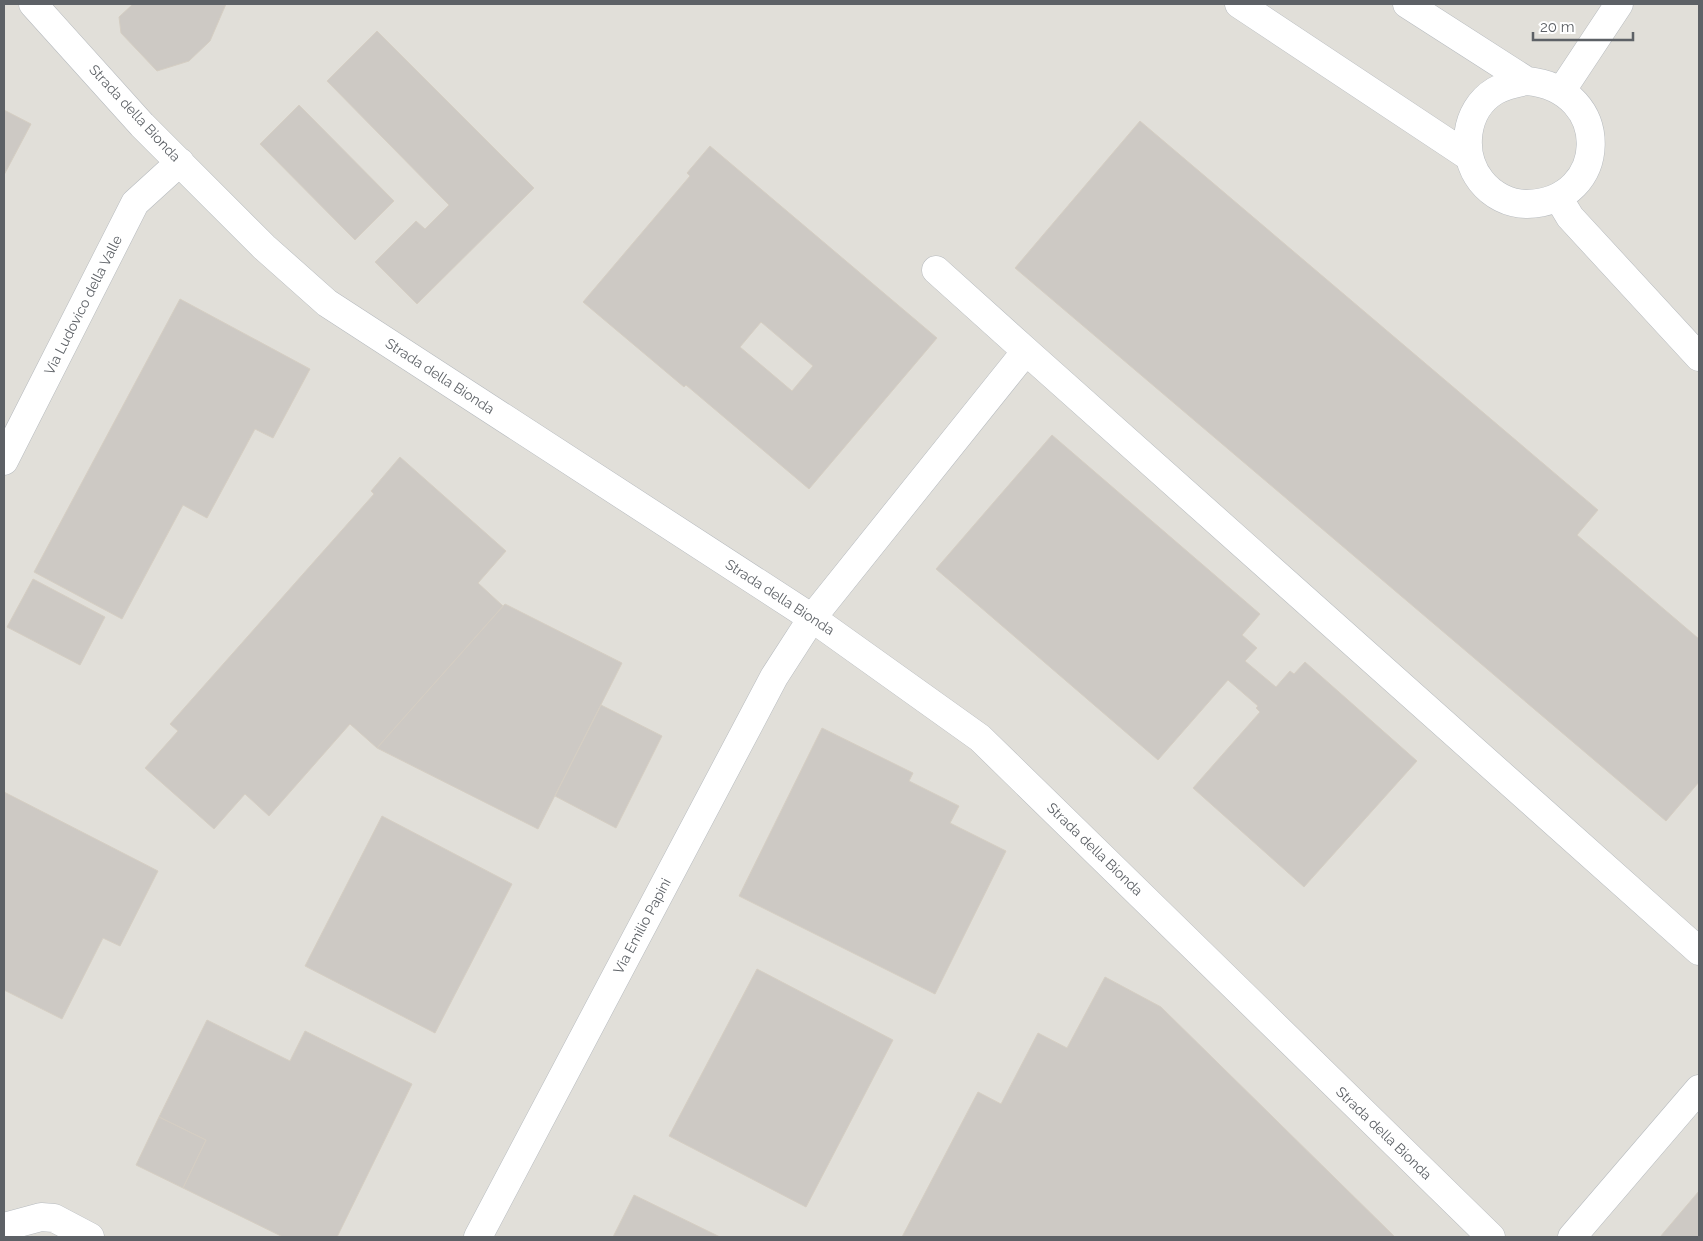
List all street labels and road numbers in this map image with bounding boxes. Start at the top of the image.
street label: Strada della Bionda [86,61,184,165]
street label: Via Ludovico della Valle [41,233,125,377]
street label: Strada della Bionda [383,335,497,417]
street label: Strada della Bionda [723,556,837,638]
street label: Strada della Bionda [1044,799,1146,899]
street label: Via Emilio Papini [610,875,674,977]
street label: Strada della Bionda [1333,1083,1435,1183]

